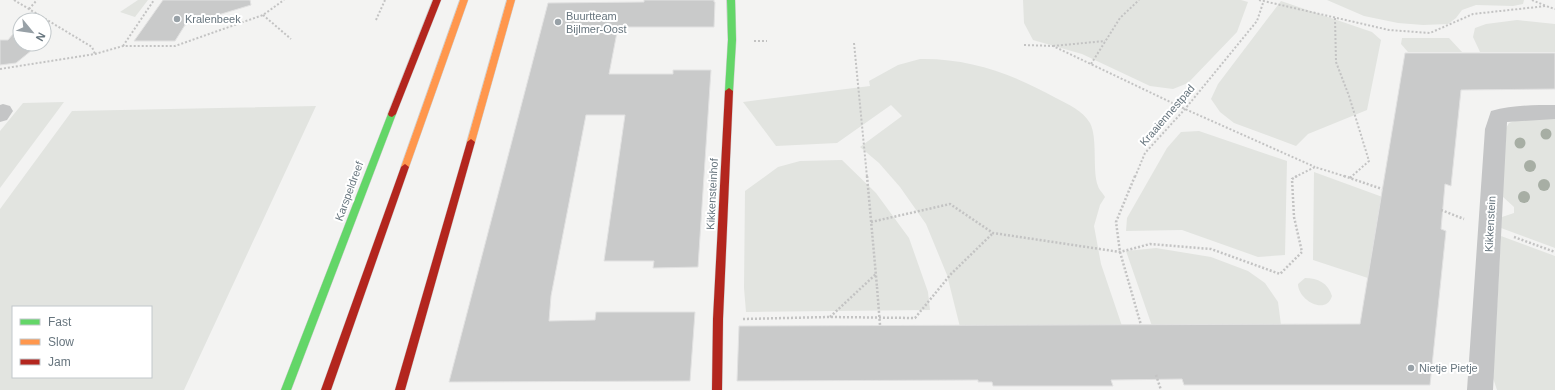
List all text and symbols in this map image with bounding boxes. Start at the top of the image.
place label: Buurtteam Bijlmer-Oost [566,10,627,35]
north arrow [12,12,52,52]
place label: Kralenbeek [185,13,241,25]
marker: Kralenbeek [172,14,182,24]
marker: Buurtteam Bijlmer-Oost [553,17,563,27]
text: N [34,30,48,43]
street label: Kraaiennestpad [1137,82,1197,148]
street label: Kikkensteinhof [704,157,720,230]
street label: Karspeldreef [333,159,366,222]
street label: Kikkenstein [1483,196,1497,252]
legend [12,306,152,378]
text: Fast [48,315,72,329]
text: Slow [48,335,74,349]
text: Jam [48,355,71,369]
place label: Nietje Pietje [1419,362,1478,374]
marker: Nietje Pietje [1406,363,1416,373]

